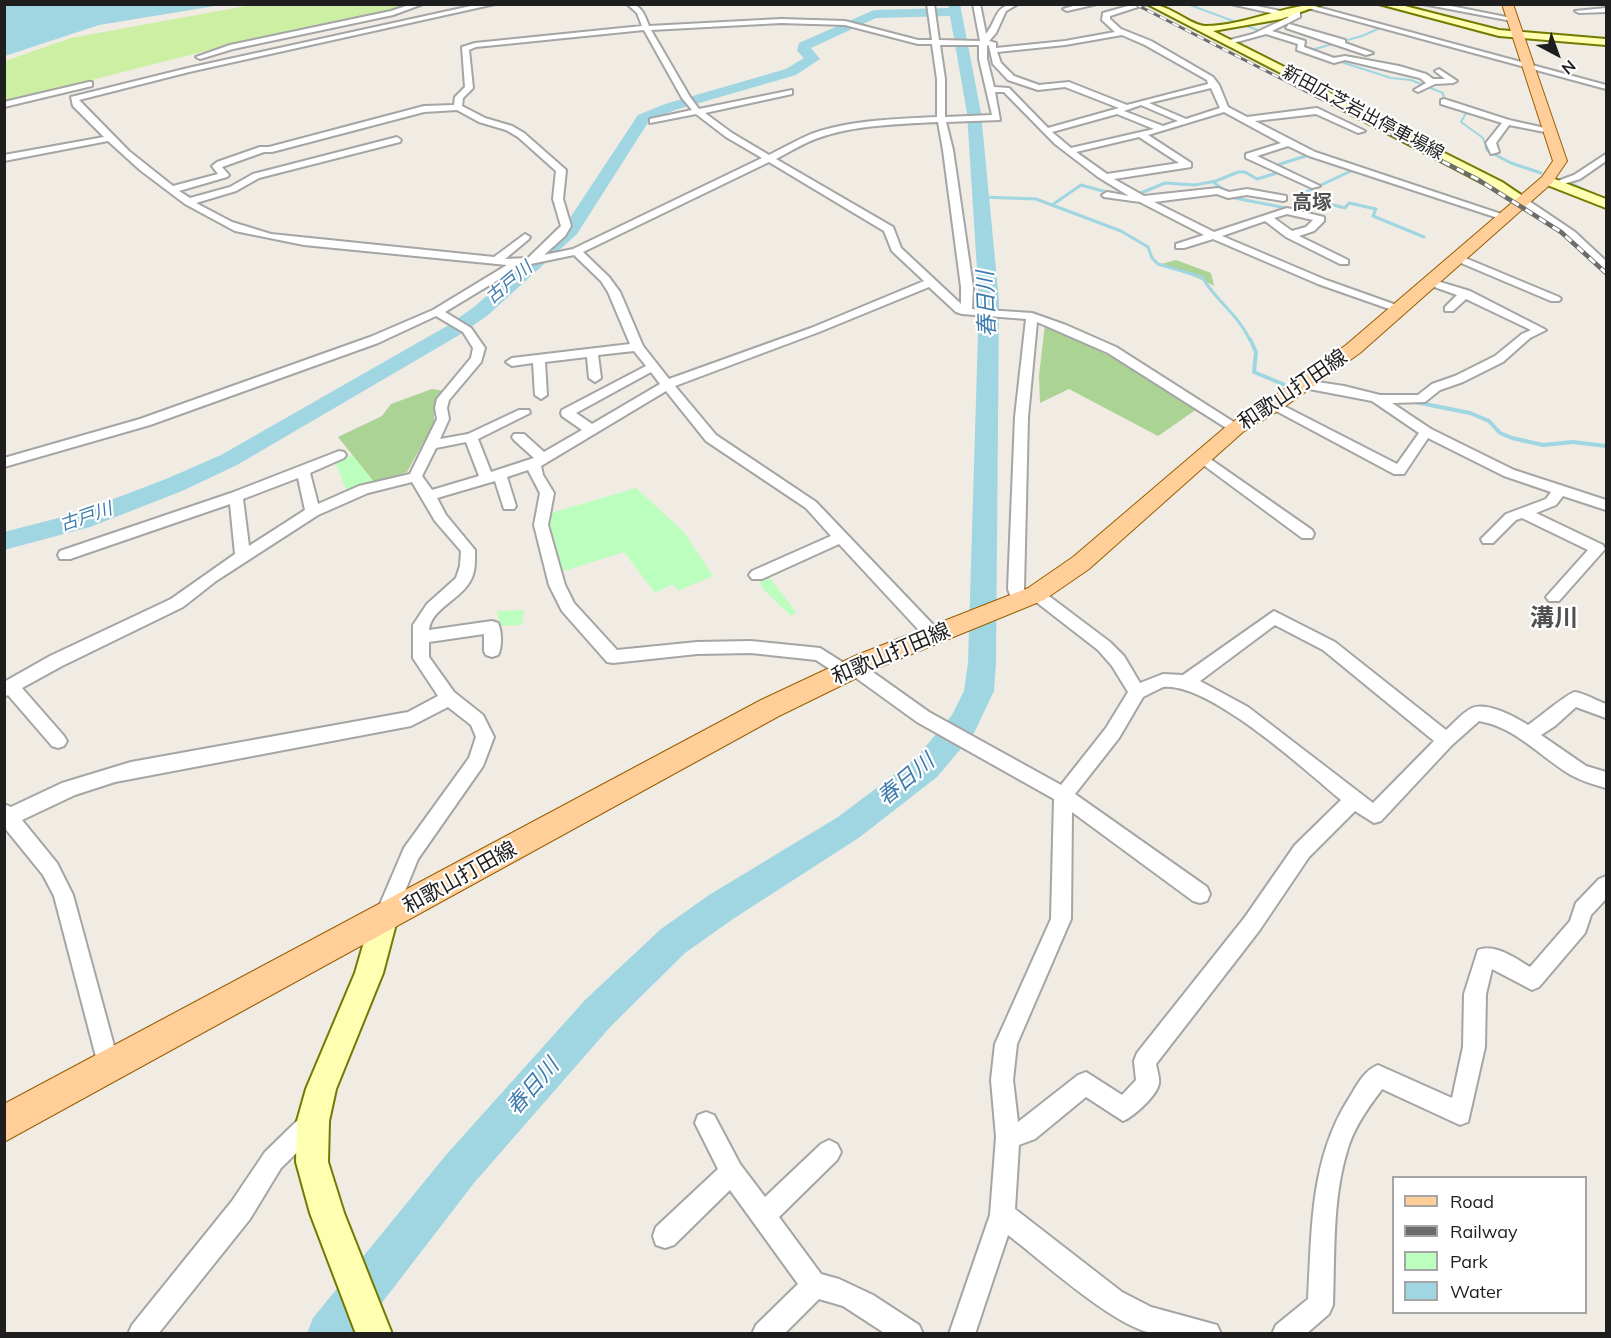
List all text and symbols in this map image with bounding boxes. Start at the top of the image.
north arrow [1527,24,1587,84]
text: N [1558,56,1580,79]
street label: 新田広芝岩出停車場線 [1278,61,1448,165]
district label: 高塚 [1292,191,1332,215]
water label: 古戸川 [481,257,537,309]
water label: 春日川 [973,271,1001,337]
street label: 和歌山打田線 [1234,344,1352,436]
water label: 古戸川 [57,498,115,536]
district label: 溝川 [1530,605,1578,633]
street label: 和歌山打田線 [828,618,954,690]
water label: 春日川 [872,749,940,811]
street label: 和歌山打田線 [399,836,521,920]
water label: 春日川 [501,1053,565,1121]
legend [1392,1176,1587,1314]
text: Road [1450,1190,1494,1213]
text: Railway [1450,1220,1518,1243]
text: Park [1450,1250,1488,1273]
text: Water [1450,1280,1502,1303]

